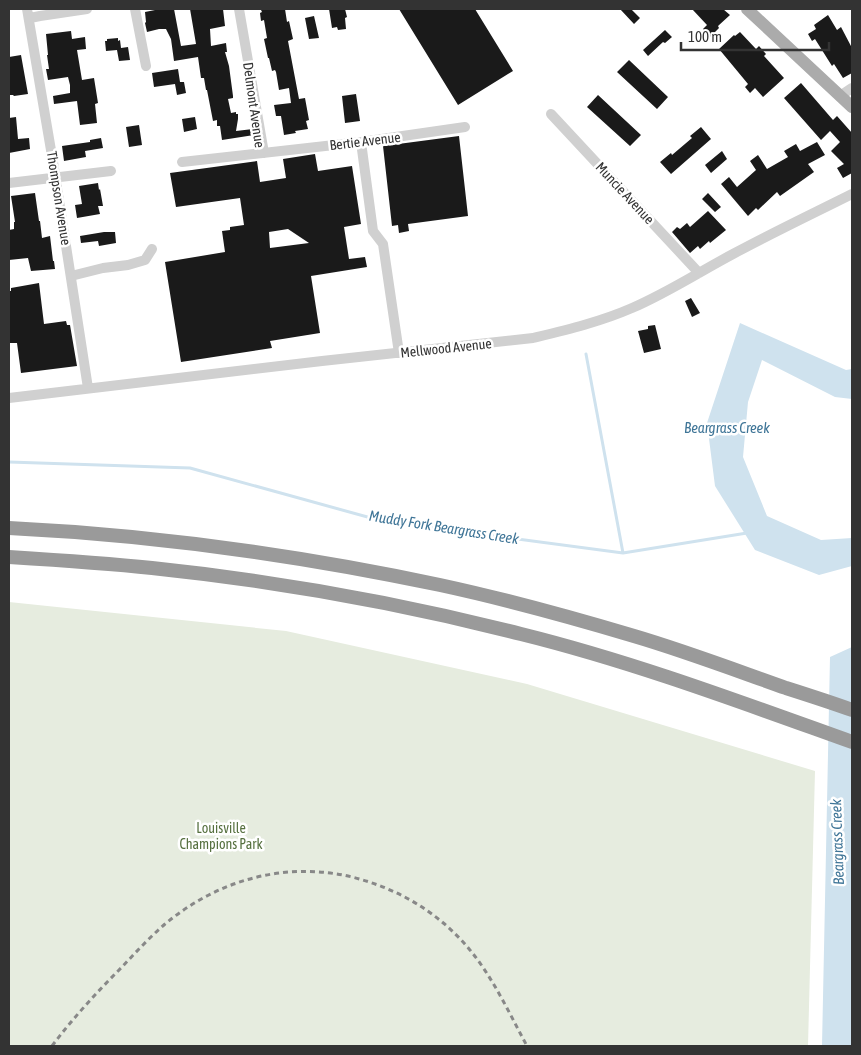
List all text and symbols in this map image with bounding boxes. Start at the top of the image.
scale bar [681,20,828,52]
text: 100 m [688,28,722,45]
street label: Delmont Avenue [240,61,268,149]
street label: Bertie Avenue [329,129,401,153]
street label: Thompson Avenue [44,150,74,246]
street label: Muncie Avenue [592,159,658,227]
street label: Mellwood Avenue [400,335,492,361]
water label: Beargrass Creek [684,419,770,436]
water label: Muddy Fork Beargrass Creek [368,507,521,547]
water label: Beargrass Creek [827,798,847,885]
park label: Louisville Champions Park [179,820,263,852]

